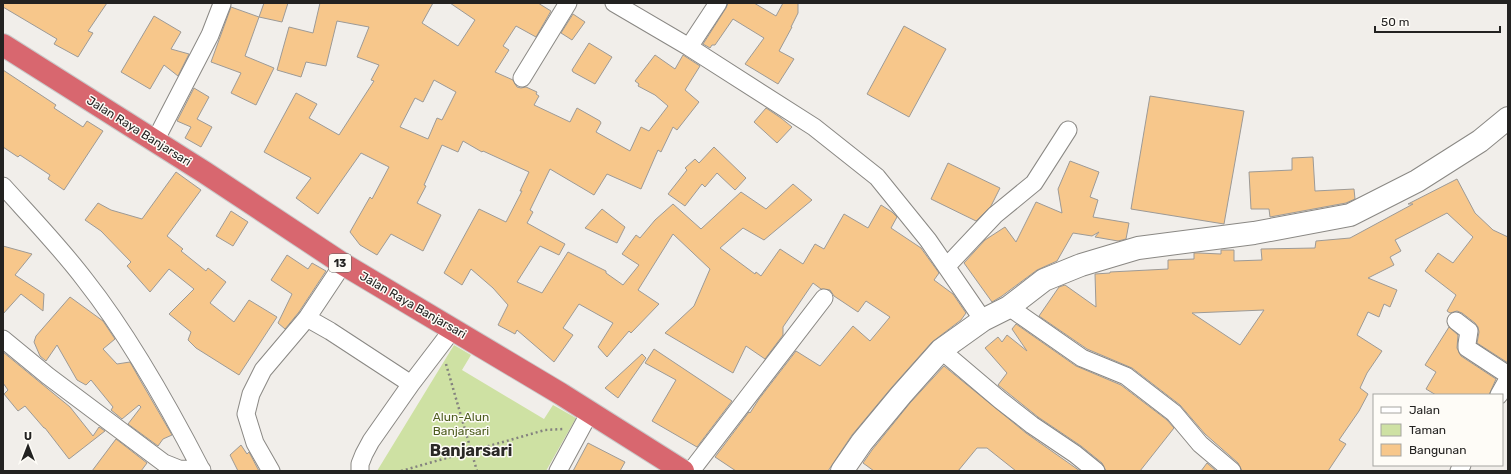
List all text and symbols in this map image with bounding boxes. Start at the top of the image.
scale bar [1375,8,1500,34]
text: 50 m [1381,15,1409,29]
street label: Jalan Raya Banjarsari [84,93,194,169]
road number: 13 [329,254,351,272]
street label: Jalan Raya Banjarsari [357,269,469,341]
legend [1373,394,1503,466]
text: Jalan [1409,403,1440,417]
park label: Alun-Alun Banjarsari [433,410,489,438]
text: Taman [1409,423,1446,437]
north arrow [8,426,48,466]
text: U [24,430,32,443]
district label: Banjarsari [430,441,512,460]
text: Bangunan [1409,443,1466,457]

